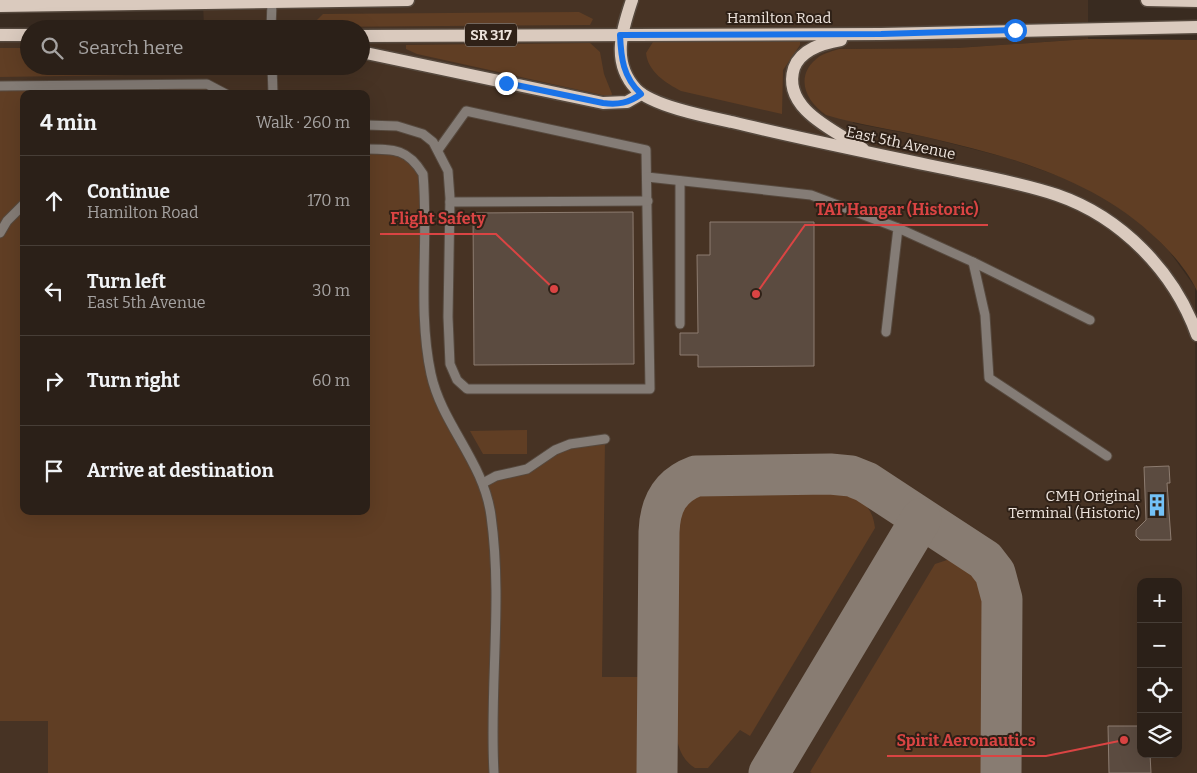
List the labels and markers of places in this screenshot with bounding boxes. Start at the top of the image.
callout: TAT Hangar (Historic) [805,194,988,225]
callout: Flight Safety [380,203,496,234]
place label: CMH Original Terminal (Historic) [1008,487,1140,522]
building icon: CMH Original Terminal (Historic) [1144,492,1170,518]
callout: Spirit Aeronautics [887,725,1046,756]

